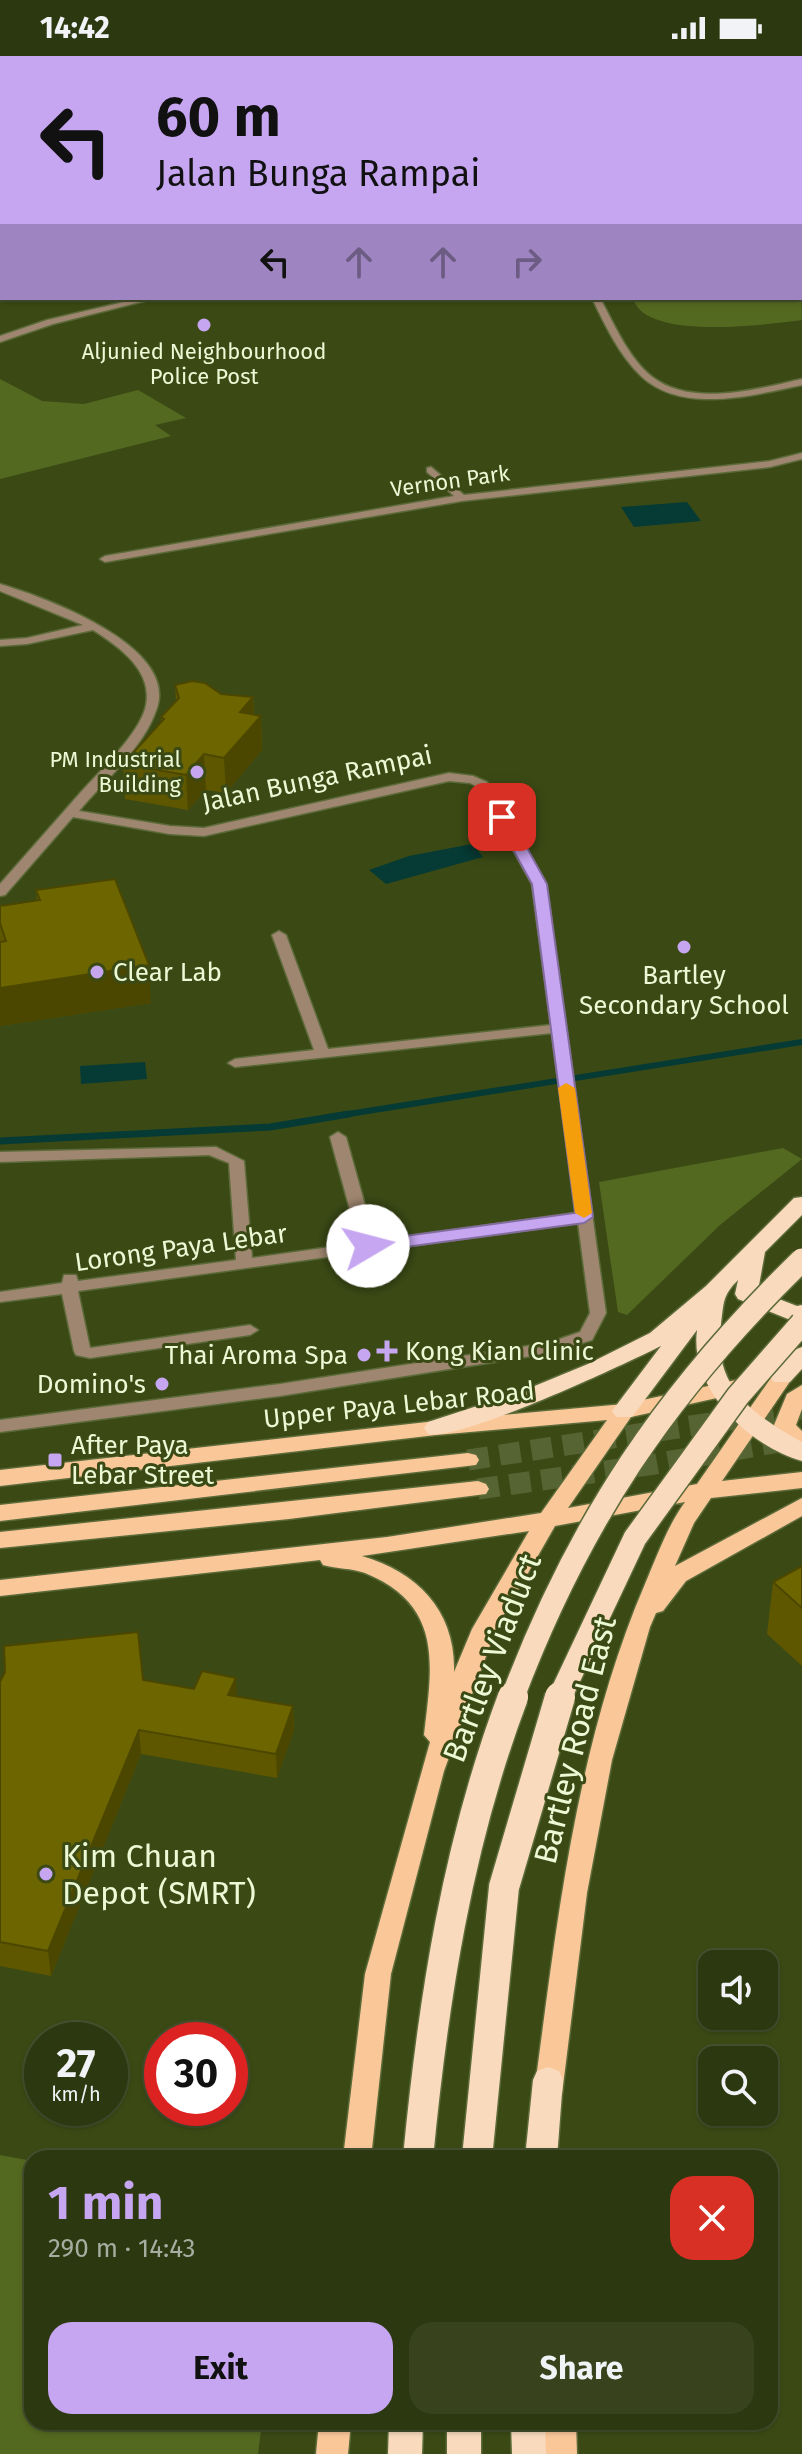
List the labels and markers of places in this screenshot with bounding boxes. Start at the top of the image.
marker: Aljunied Neighbourhood Police Post [195,316,213,334]
place label: Aljunied Neighbourhood Police Post [82,338,326,390]
place label: PM Industrial Building [49,746,182,798]
marker: PM Industrial Building [188,763,206,781]
pin [468,783,536,851]
marker: Bartley Secondary School [675,938,693,956]
place label: Clear Lab [113,957,222,988]
place label: Bartley Secondary School [579,960,789,1021]
marker: Clear Lab [88,963,106,981]
place label: Kong Kian Clinic [405,1336,594,1367]
place label: Thai Aroma Spa [165,1340,348,1371]
marker: Kong Kian Clinic [376,1340,398,1362]
marker: Thai Aroma Spa [355,1346,373,1364]
place label: Domino's [37,1369,146,1400]
marker: Domino's [153,1375,171,1393]
place label: After Paya Lebar Street [71,1430,215,1491]
marker: After Paya Lebar Street [46,1451,64,1469]
place label: Kim Chuan Depot (SMRT) [62,1837,256,1912]
marker: Kim Chuan Depot (SMRT) [37,1865,55,1883]

